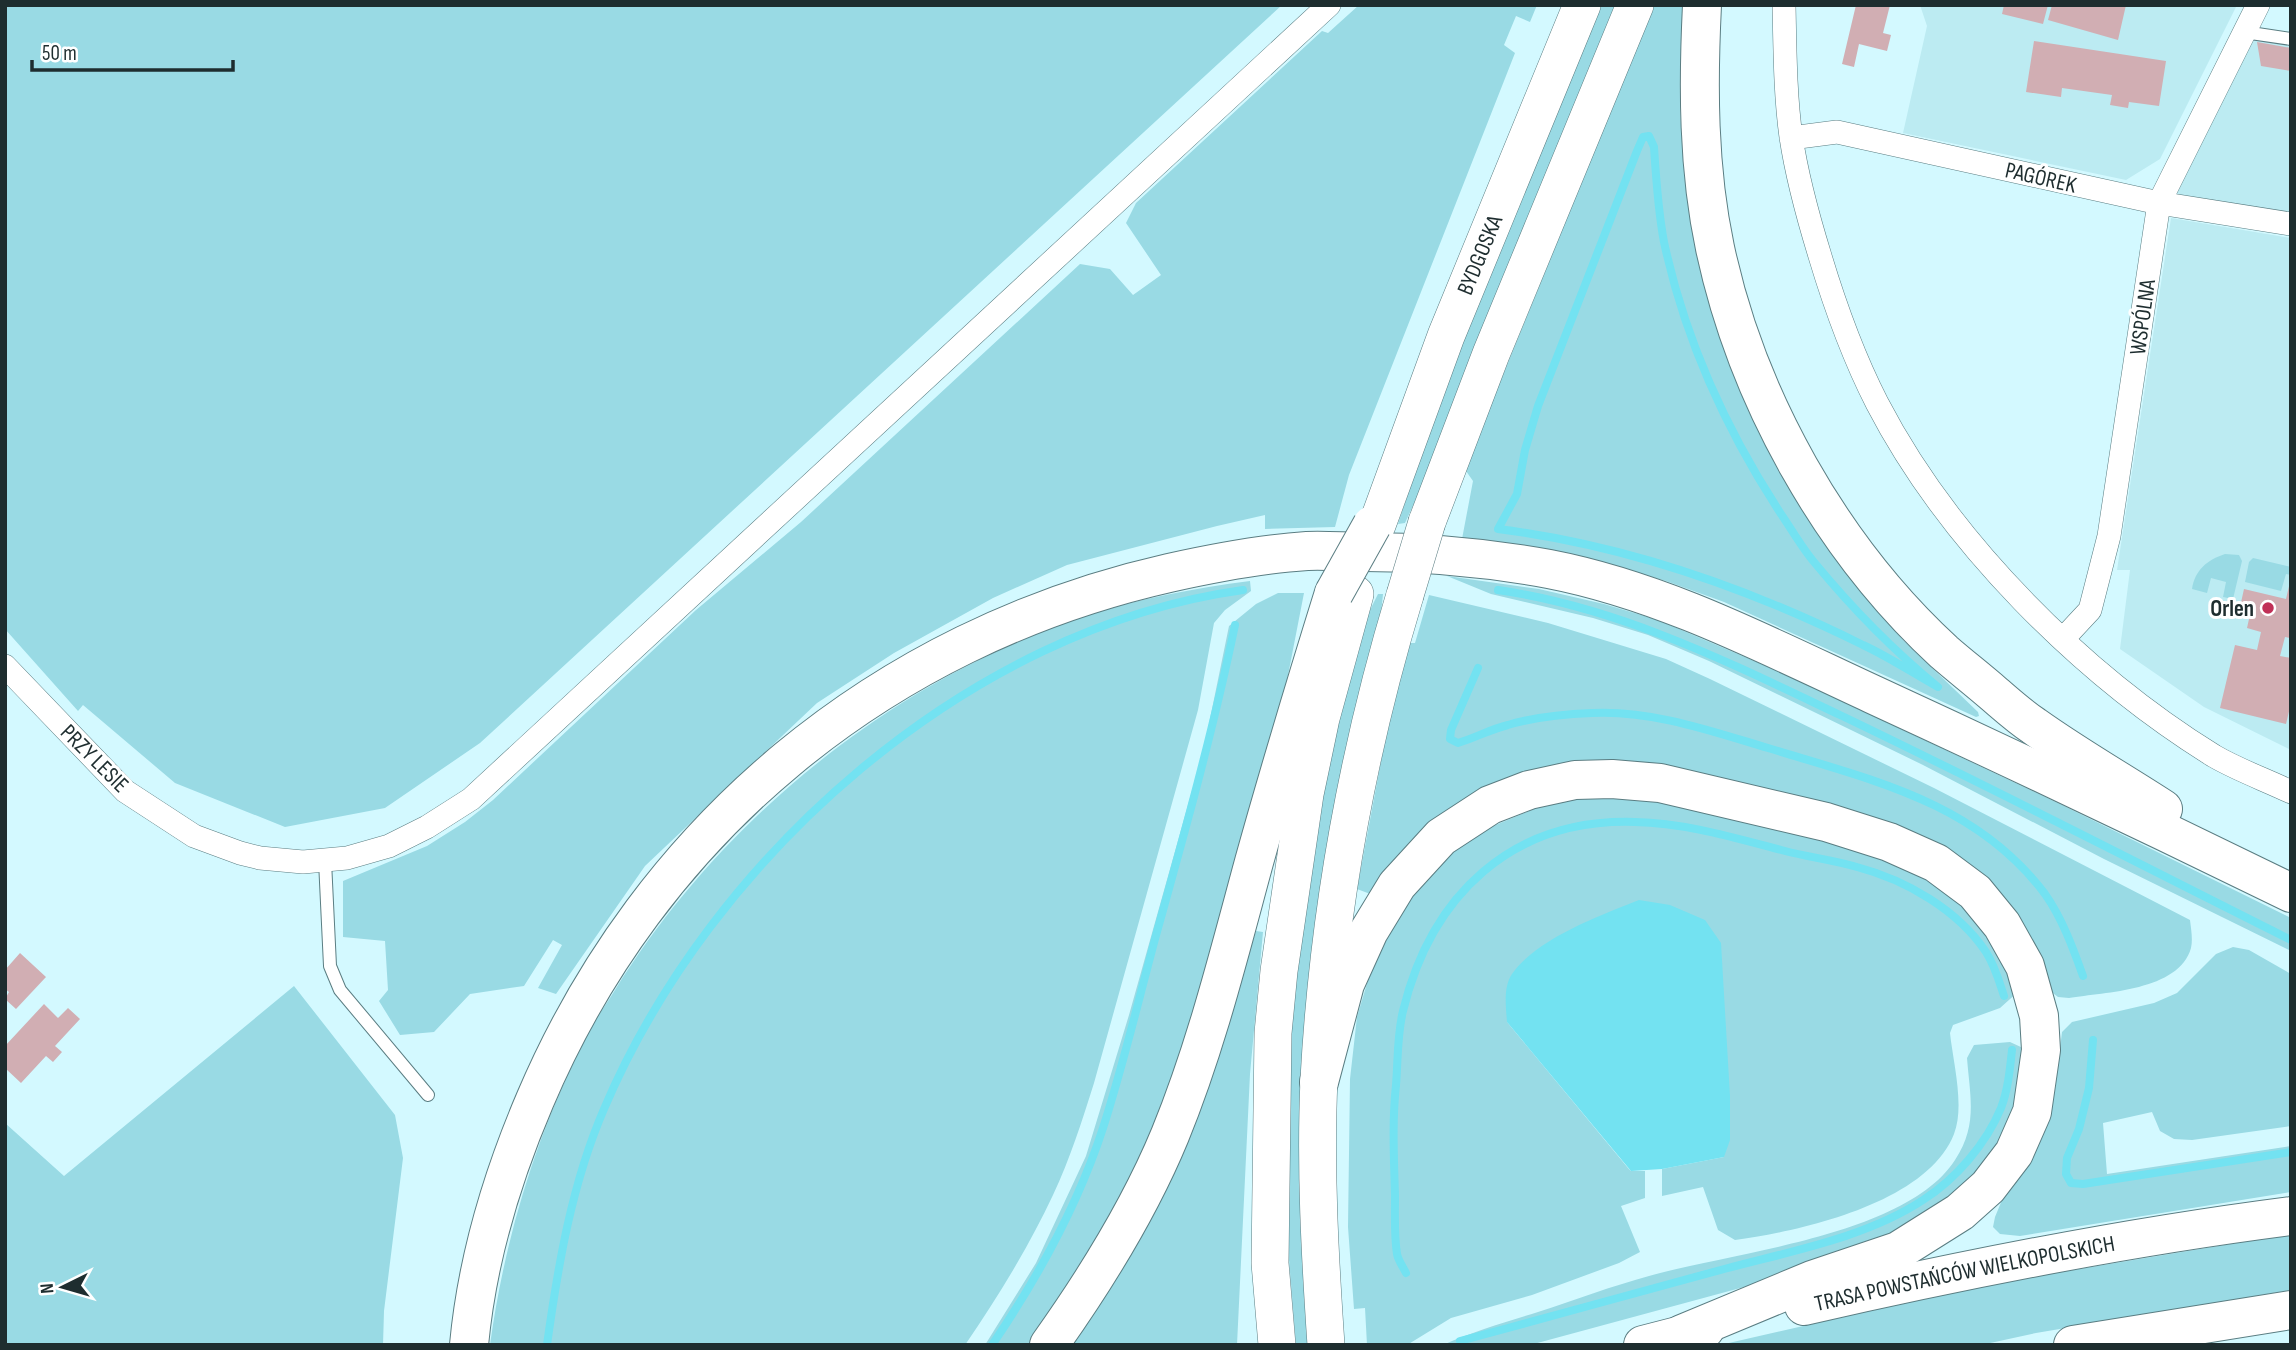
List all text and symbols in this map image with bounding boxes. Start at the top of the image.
scale bar [32,28,233,72]
text: 50 m [42,41,77,66]
street label: PAGÓREK [2002,156,2080,200]
street label: BYDGOSKA [1451,211,1509,299]
street label: WSPÓLNA [2124,277,2162,357]
place label: Orlen [2210,595,2254,623]
marker: Orlen [2260,600,2276,616]
street label: PRZY LESIE [54,719,134,799]
street label: TRASA POWSTAŃCÓW WIELKOPOLSKICH [1812,1230,2117,1318]
north arrow [28,1252,98,1322]
text: N [36,1282,59,1294]

